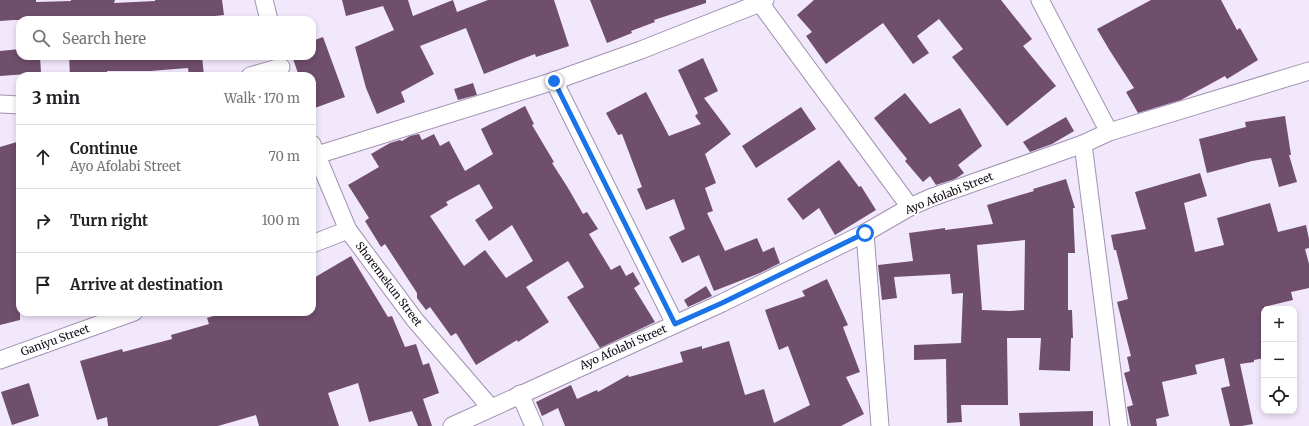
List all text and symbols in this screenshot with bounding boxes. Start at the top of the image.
search box [16,16,316,60]
icon: search [30,27,52,49]
text: Search here [62,29,146,48]
route end [545,72,563,90]
text: 3 min [32,87,80,109]
text: Walk · 170 m [224,90,300,107]
text: Continue [70,139,138,158]
icon: ahead [32,146,54,168]
text: 70 m [269,148,300,165]
text: Ayo Afolabi Street [70,158,181,175]
street label: Ayo Afolabi Street [902,169,996,217]
icon: right [32,210,54,232]
text: Turn right [70,211,148,230]
text: 100 m [262,212,300,229]
route start [856,224,874,242]
street label: Shoremekun Street [353,239,426,330]
icon: arrive [32,274,54,296]
text: Arrive at destination [70,275,223,294]
map controls [1261,306,1297,414]
button: + [1261,306,1297,342]
street label: Ganiyu Street [19,321,92,359]
street label: Ayo Afolabi Street [576,321,669,373]
button: − [1261,342,1297,378]
button: locate [1261,378,1297,414]

